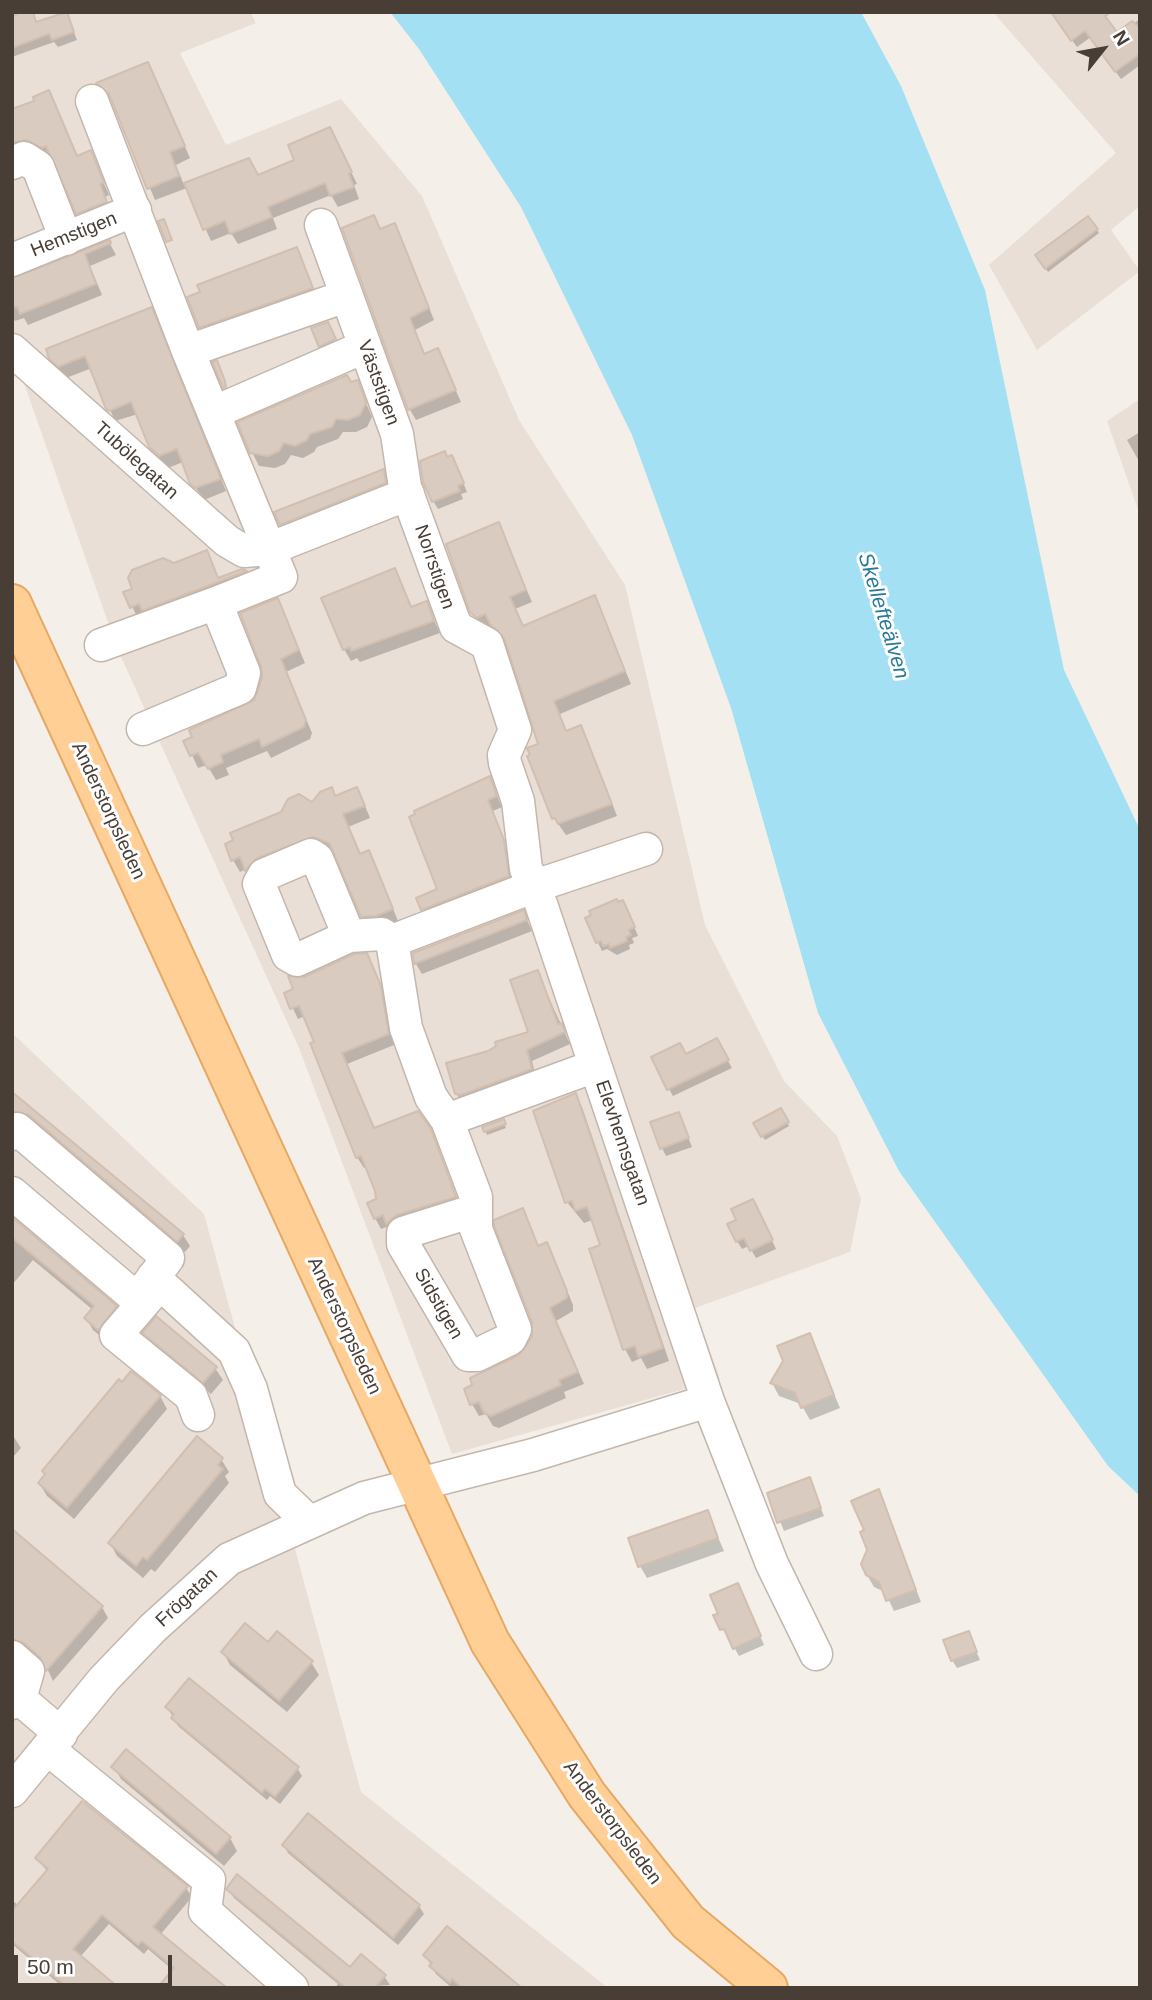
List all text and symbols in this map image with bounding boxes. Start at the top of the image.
north arrow [1068,14,1138,84]
text: N [1109,27,1134,49]
street label: Hemstigen [28,207,120,263]
street label: Väststigen [352,337,404,429]
street label: Tubölegatan [89,417,183,505]
street label: Norrstigen [409,522,459,612]
water label: Skellefteälven [852,550,914,682]
street label: Anderstorpsleden [66,739,150,883]
street label: Elevhemsgatan [590,1077,654,1209]
street label: Anderstorpsleden [302,1254,386,1398]
street label: Sidstigen [409,1264,467,1344]
street label: Frögatan [151,1564,223,1632]
street label: Anderstorpsleden [558,1757,666,1889]
scale bar [18,1940,175,1984]
text: 50 m [27,1955,74,1978]

